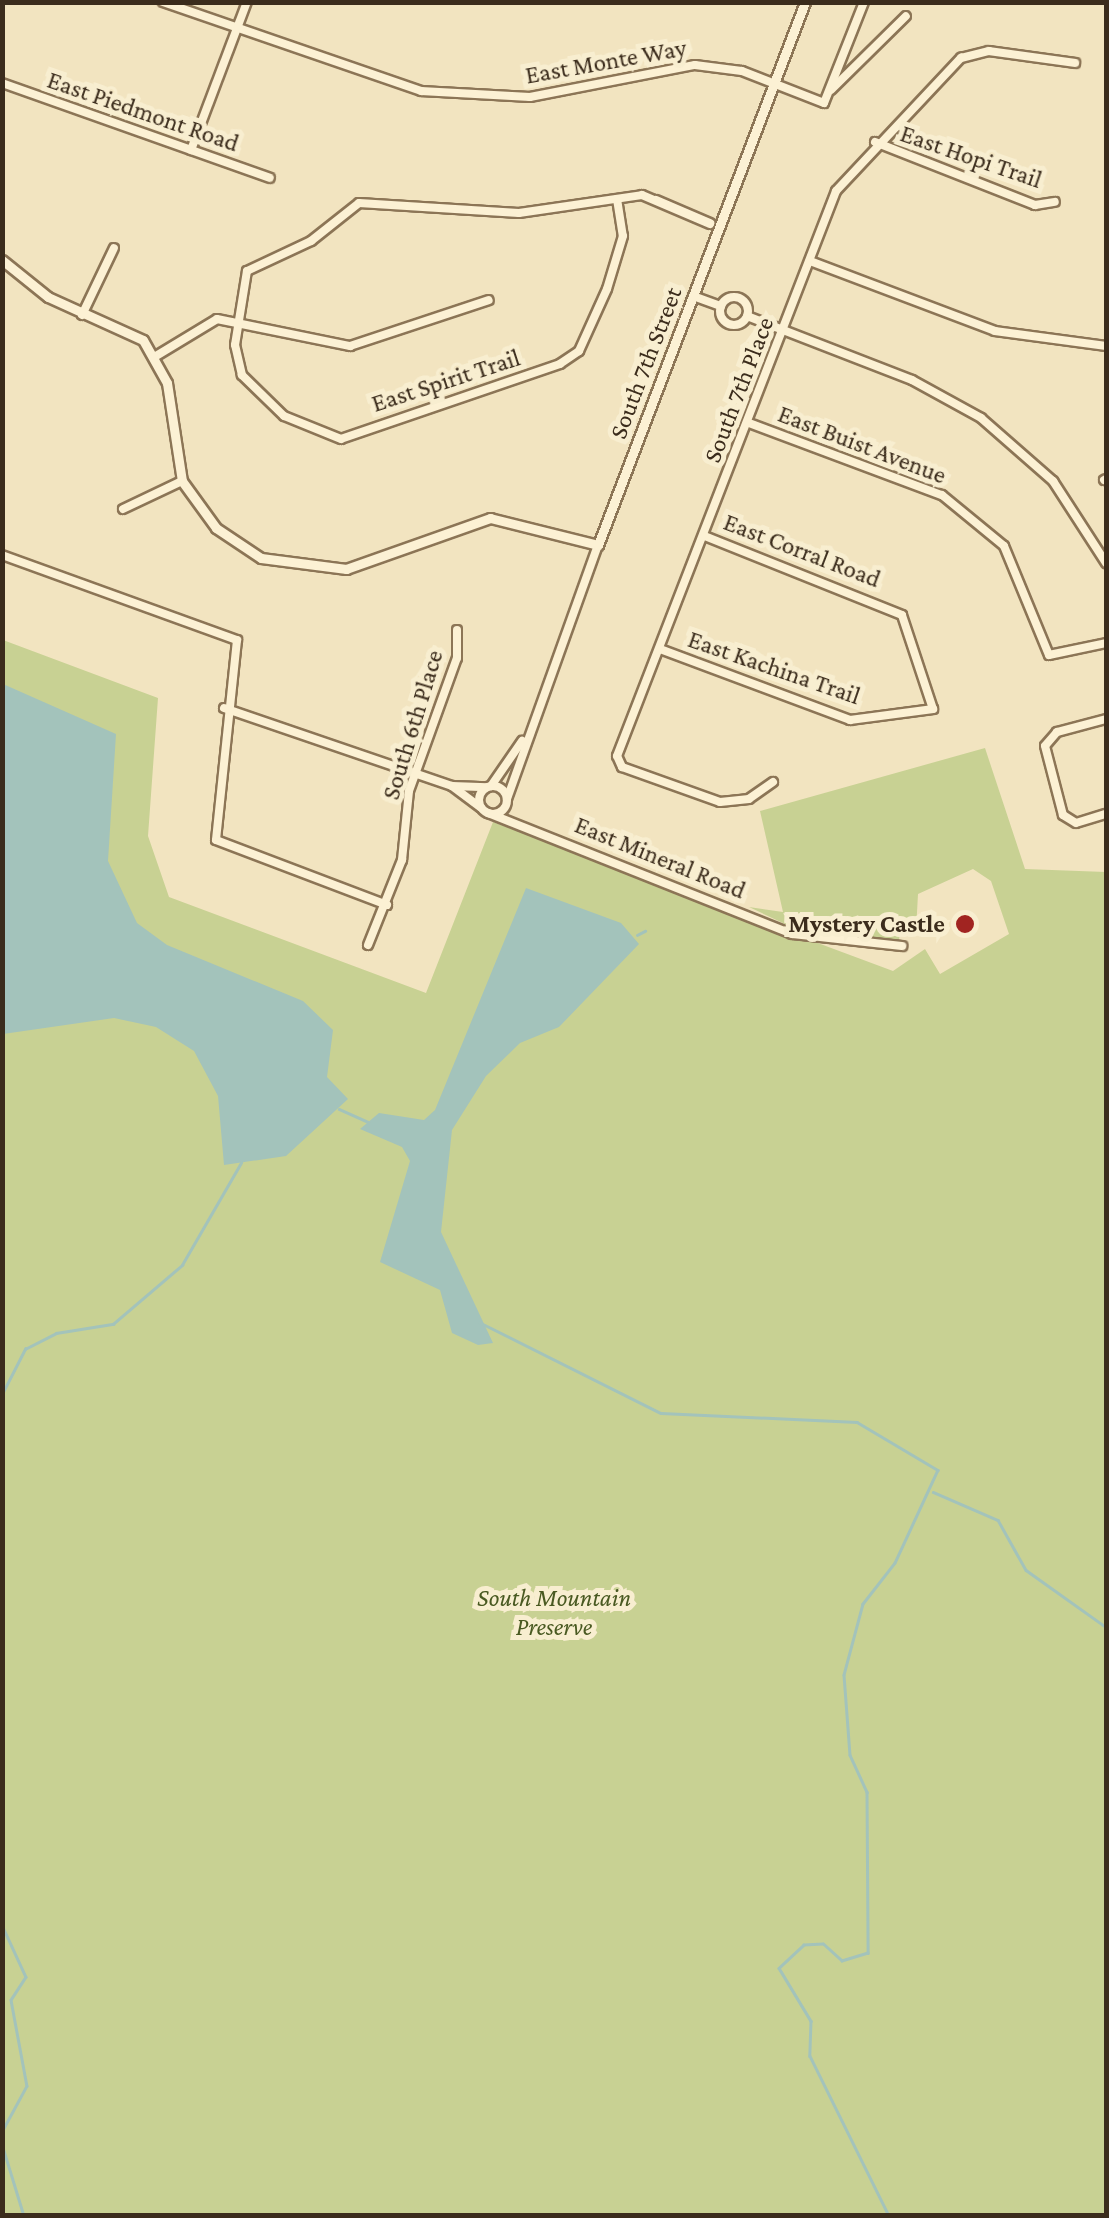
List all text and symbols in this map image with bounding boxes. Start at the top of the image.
street label: East Monte Way [523,33,689,91]
street label: East Piedmont Road [43,65,243,159]
street label: East Hopi Trail [896,119,1046,195]
street label: South 7th Street [603,283,689,443]
street label: South 7th Place [697,313,781,467]
street label: East Spirit Trail [368,343,524,419]
street label: East Buist Avenue [774,399,950,491]
street label: East Corral Road [719,507,885,595]
street label: East Kachina Trail [684,624,864,712]
street label: South 6th Place [376,647,450,803]
street label: East Mineral Road [570,810,750,906]
place label: Mystery Castle [788,909,945,939]
marker: Mystery Castle [954,913,976,935]
park label: South Mountain Preserve [477,1584,631,1643]

